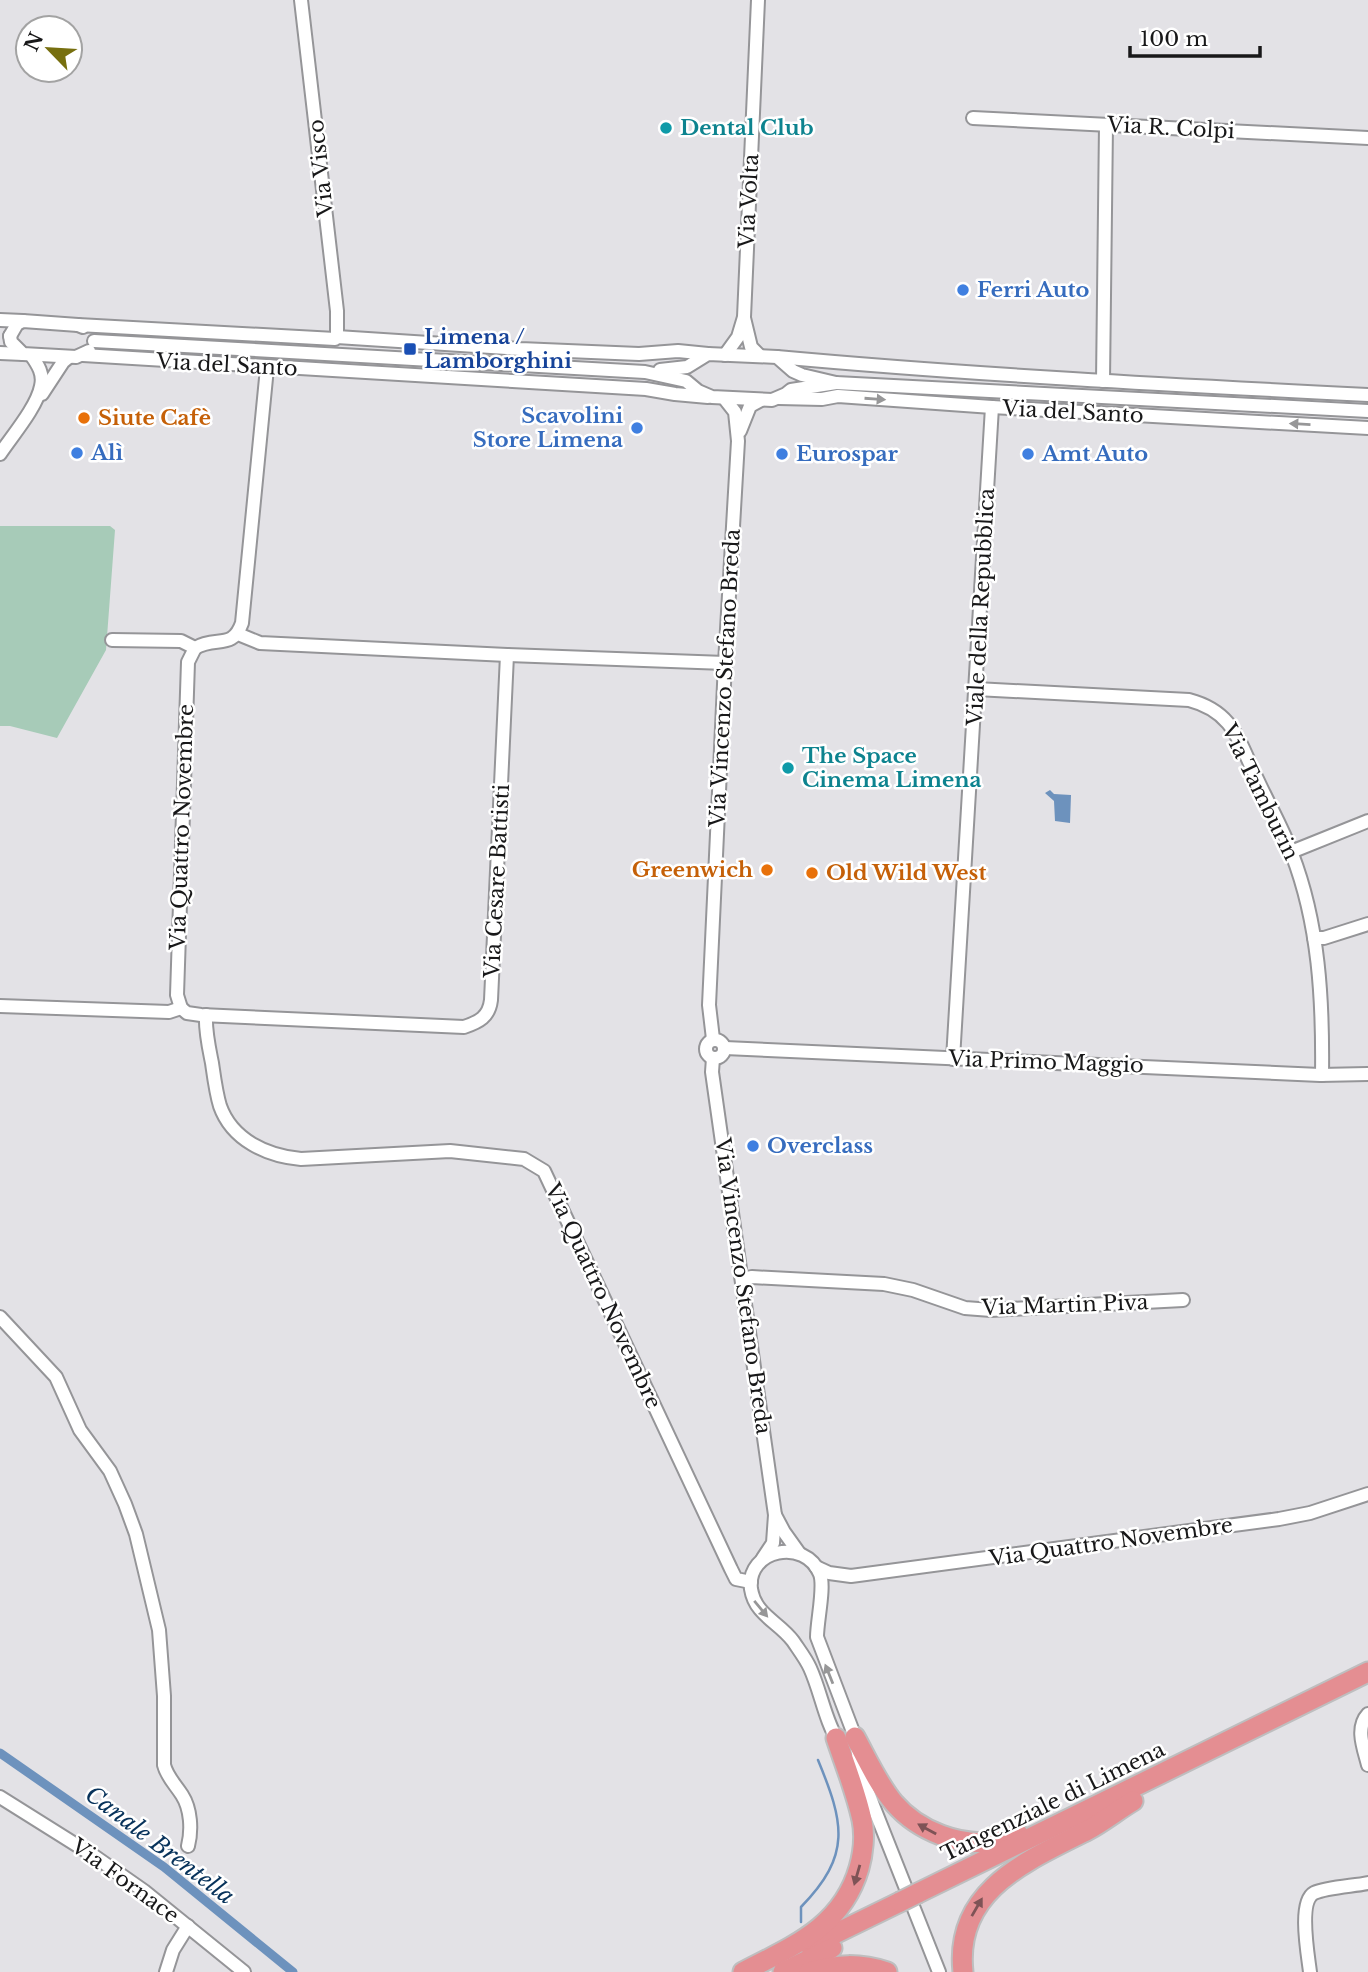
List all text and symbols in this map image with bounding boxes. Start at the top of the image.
north arrow [14,14,84,84]
scale bar [1130,14,1260,58]
text: 100 m [1140,26,1208,52]
text: N [20,29,48,55]
street label: Via R. Colpi [1105,112,1236,144]
place label: Dental Club [680,115,814,141]
street label: Via Visco [303,118,339,219]
marker: Dental Club [658,120,674,136]
street label: Via Volta [733,153,764,250]
place label: Ferri Auto [977,277,1090,303]
marker: Ferri Auto [955,282,971,298]
place label: Limena / Lamborghini [424,324,572,374]
marker: Limena / Lamborghini [402,341,418,357]
street label: Via del Santo [155,348,298,382]
one-way arrow [864,394,886,405]
street label: Via del Santo [1001,395,1144,429]
place label: Scavolini Store Limena [473,403,623,453]
place label: Siute Cafè [98,405,211,431]
marker: Siute Cafè [76,410,92,426]
one-way arrow [1289,419,1311,430]
marker: Scavolini Store Limena [629,420,645,436]
place label: Alì [90,440,123,466]
place label: Eurospar [796,441,899,467]
place label: Amt Auto [1041,441,1148,467]
marker: Alì [69,445,85,461]
marker: Eurospar [774,446,790,462]
marker: Amt Auto [1020,446,1036,462]
street label: Viale della Repubblica [962,487,1000,728]
street label: Via Vincenzo Stefano Breda [704,528,746,829]
street label: Via Quattro Novembre [165,704,199,951]
street label: Via Tamburin [1215,719,1304,864]
place label: The Space Cinema Limena [802,743,982,793]
marker: The Space Cinema Limena [780,760,796,776]
street label: Via Cesare Battisti [479,783,515,980]
place label: Greenwich [632,857,753,883]
place label: Old Wild West [826,860,986,886]
marker: Greenwich [759,862,775,878]
marker: Old Wild West [804,865,820,881]
street label: Via Primo Maggio [947,1046,1144,1078]
place label: Overclass [767,1133,873,1159]
street label: Via Vincenzo Stefano Breda [709,1135,777,1436]
marker: Overclass [745,1138,761,1154]
street label: Via Quattro Novembre [539,1178,667,1413]
street label: Via Martin Piva [980,1289,1149,1321]
street label: Via Quattro Novembre [986,1512,1235,1572]
one-way arrow [753,1600,769,1618]
one-way arrow [824,1663,835,1684]
street label: Tangenziale di Limena [937,1736,1169,1868]
water label: Canale Brentella [80,1780,240,1910]
one-way arrow [917,1823,937,1835]
street label: Via Fornace [65,1833,184,1929]
one-way arrow [852,1865,862,1886]
one-way arrow [971,1897,984,1916]

